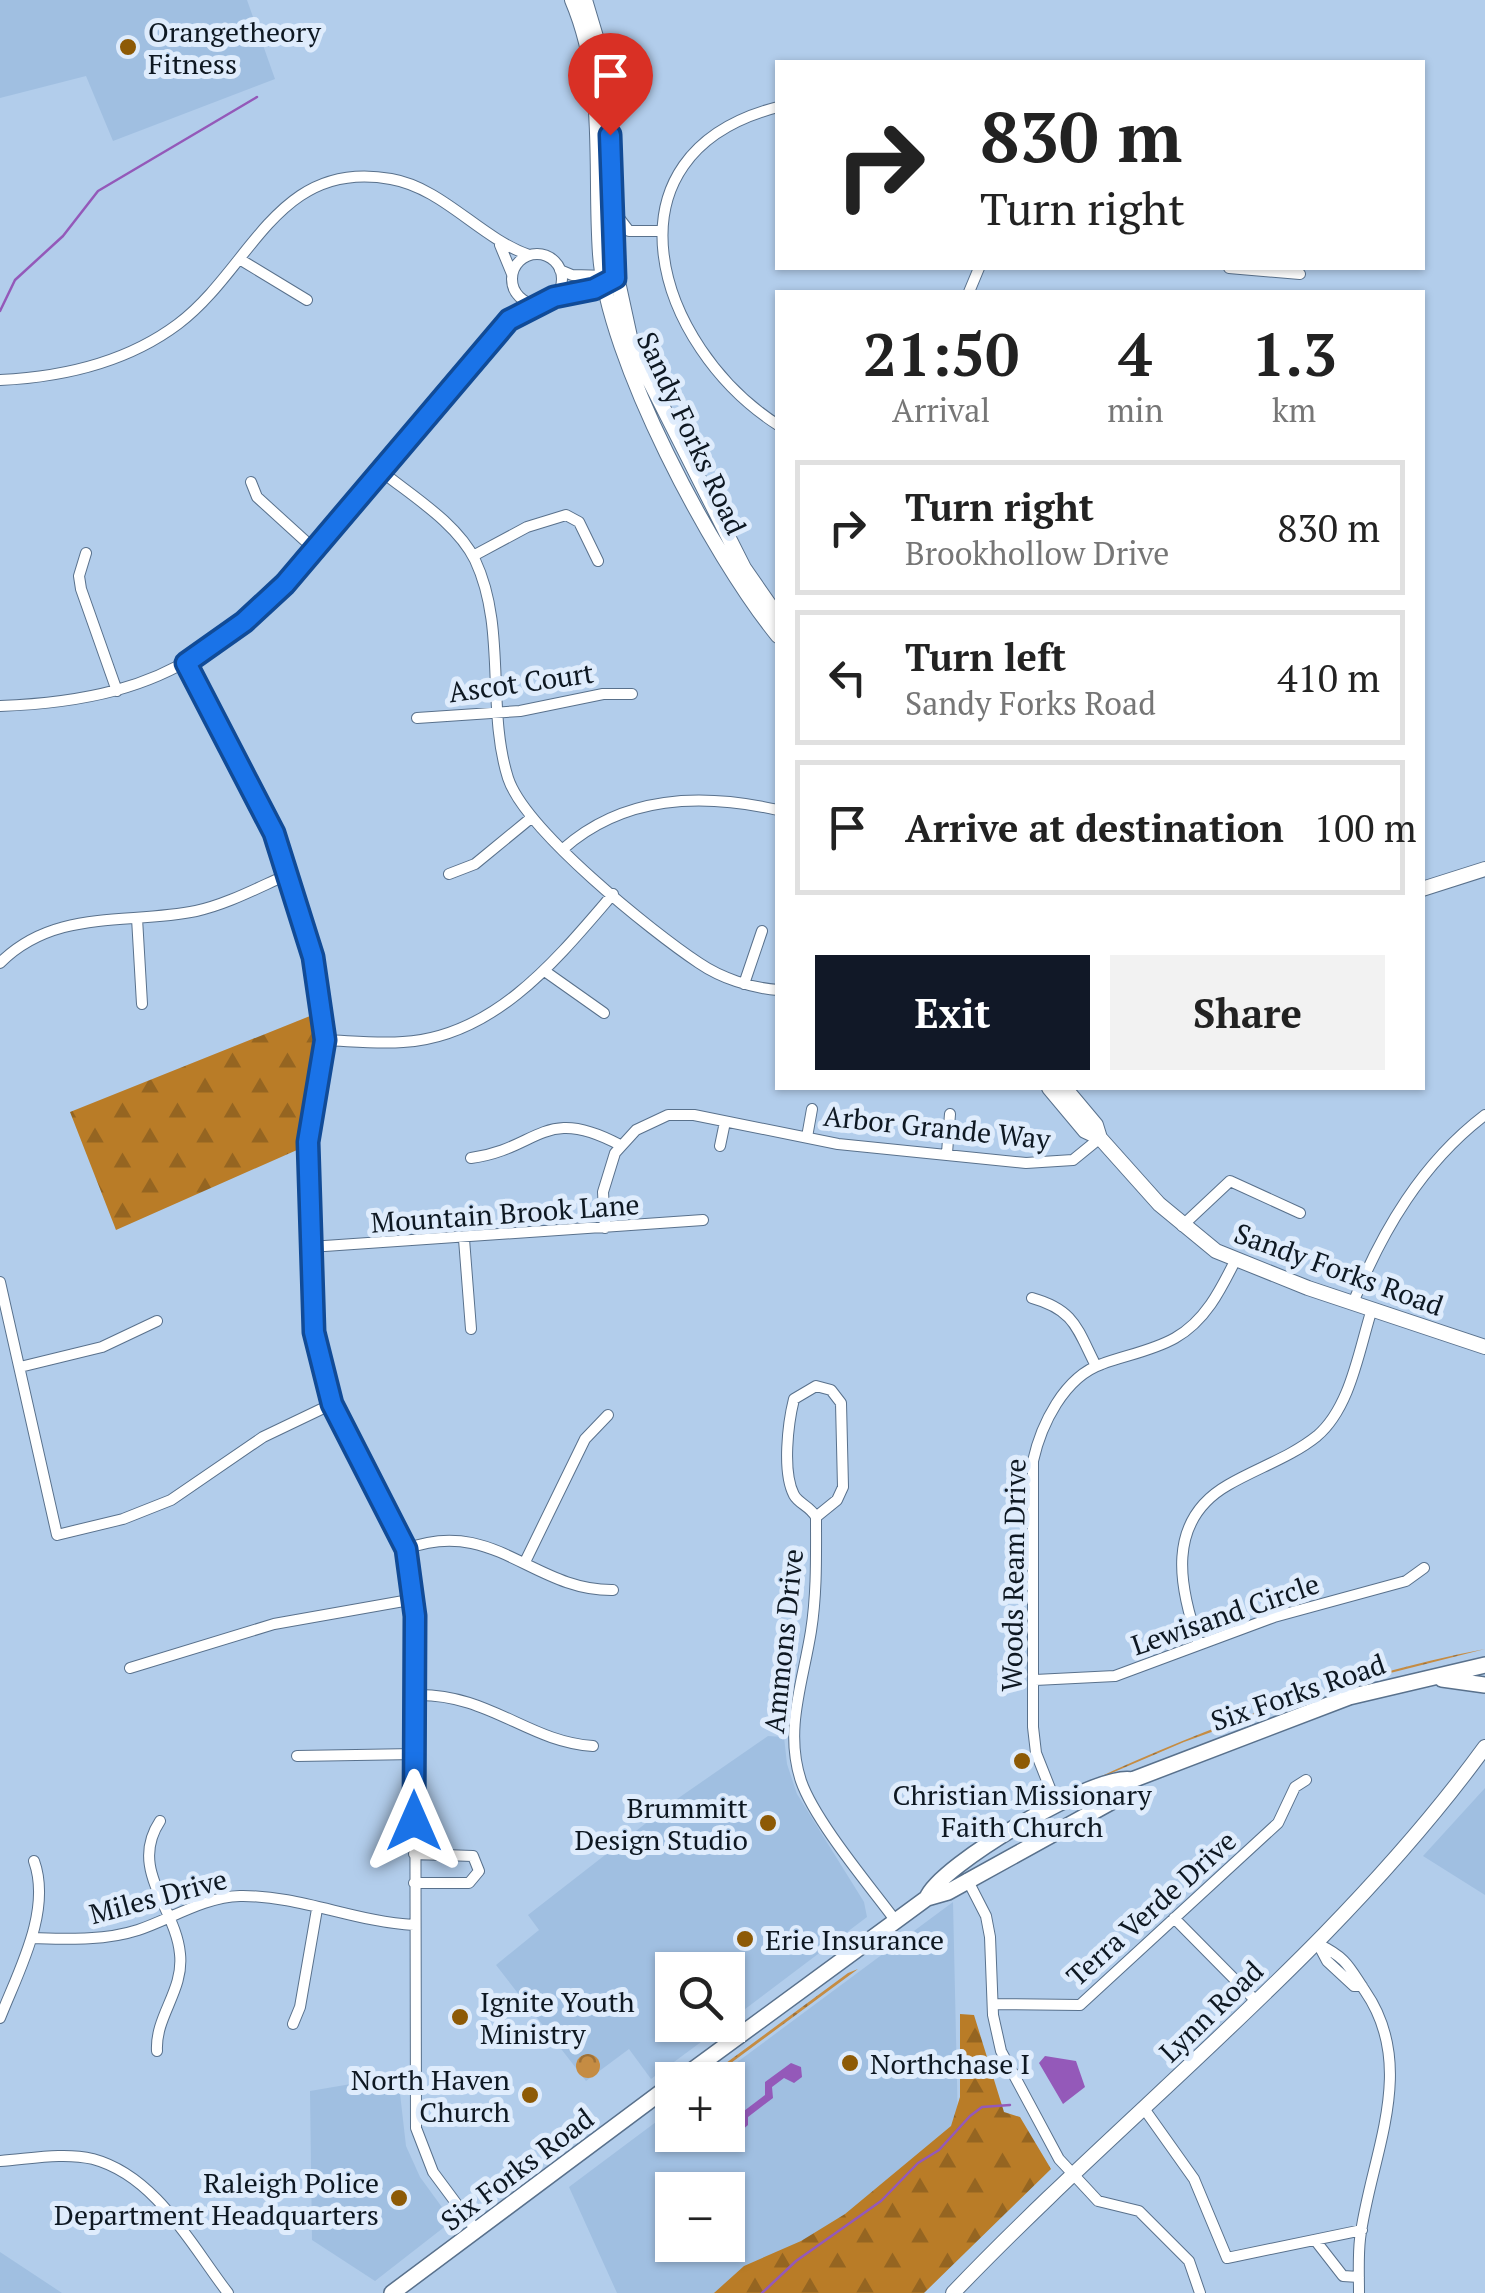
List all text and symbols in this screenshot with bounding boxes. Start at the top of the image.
place label: Orangetheory Fitness [148,13,322,82]
pin [568,33,653,136]
marker: Orangetheory Fitness [117,36,139,58]
icon: arrive [583,48,638,103]
text: 830 m [980,89,1182,182]
icon: right [815,100,945,230]
text: Turn right [980,178,1185,238]
text: 21:50 [863,314,1019,393]
text: 4 [1118,314,1152,393]
text: 1.3 [1251,314,1337,393]
street label: Sandy Forks Road [629,326,755,540]
text: Arrival [892,389,990,431]
text: min [1107,389,1163,431]
text: km [1272,389,1316,431]
text: Turn right [905,482,1094,532]
icon: right [820,500,875,555]
text: 830 m [1277,503,1380,553]
text: Brookhollow Drive [905,532,1169,574]
text: Turn left [905,632,1066,682]
icon: left [820,650,875,705]
street label: Ascot Court [446,653,597,710]
text: 410 m [1277,653,1380,703]
text: Sandy Forks Road [905,682,1156,724]
icon: arrive [820,800,875,855]
text: Arrive at destination [905,803,1284,853]
text: 100 m [1314,803,1417,853]
button: Exit [815,955,1090,1070]
button: Share [1110,955,1385,1070]
street label: Arbor Grande Way [822,1097,1053,1157]
street label: Mountain Brook Lane [369,1185,641,1241]
street label: Sandy Forks Road [1230,1214,1448,1324]
street label: Woods Ream Drive [992,1458,1034,1692]
street label: Ammons Drive [755,1547,811,1735]
street label: Lewisand Circle [1126,1565,1324,1663]
street label: Six Forks Road [1206,1645,1390,1739]
marker: Christian Missionary Faith Church [1011,1750,1033,1772]
position arrow [362,1769,466,1873]
place label: Christian Missionary Faith Church [892,1776,1152,1845]
place label: Brummitt Design Studio [574,1789,749,1858]
marker: Brummitt Design Studio [757,1812,779,1834]
street label: Terra Verde Drive [1058,1822,1244,1994]
street label: Miles Drive [85,1860,231,1932]
place label: Erie Insurance [765,1921,944,1958]
marker: Erie Insurance [734,1928,756,1950]
map controls [655,1952,745,2262]
button: search [655,1952,745,2042]
street label: Lynn Road [1151,1952,1271,2070]
place label: Ignite Youth Ministry [480,1983,635,2052]
marker: Ignite Youth Ministry [449,2006,471,2028]
place label: Northchase I [870,2045,1030,2082]
marker: Northchase I [839,2052,861,2074]
place label: North Haven Church [351,2061,510,2130]
button: + [655,2062,745,2152]
marker: North Haven Church [519,2084,541,2106]
street label: Six Forks Road [433,2099,601,2239]
place label: Raleigh Police Department Headquarters [54,2164,379,2233]
button: − [655,2172,745,2262]
marker: Raleigh Police Department Headquarters [388,2187,410,2209]

